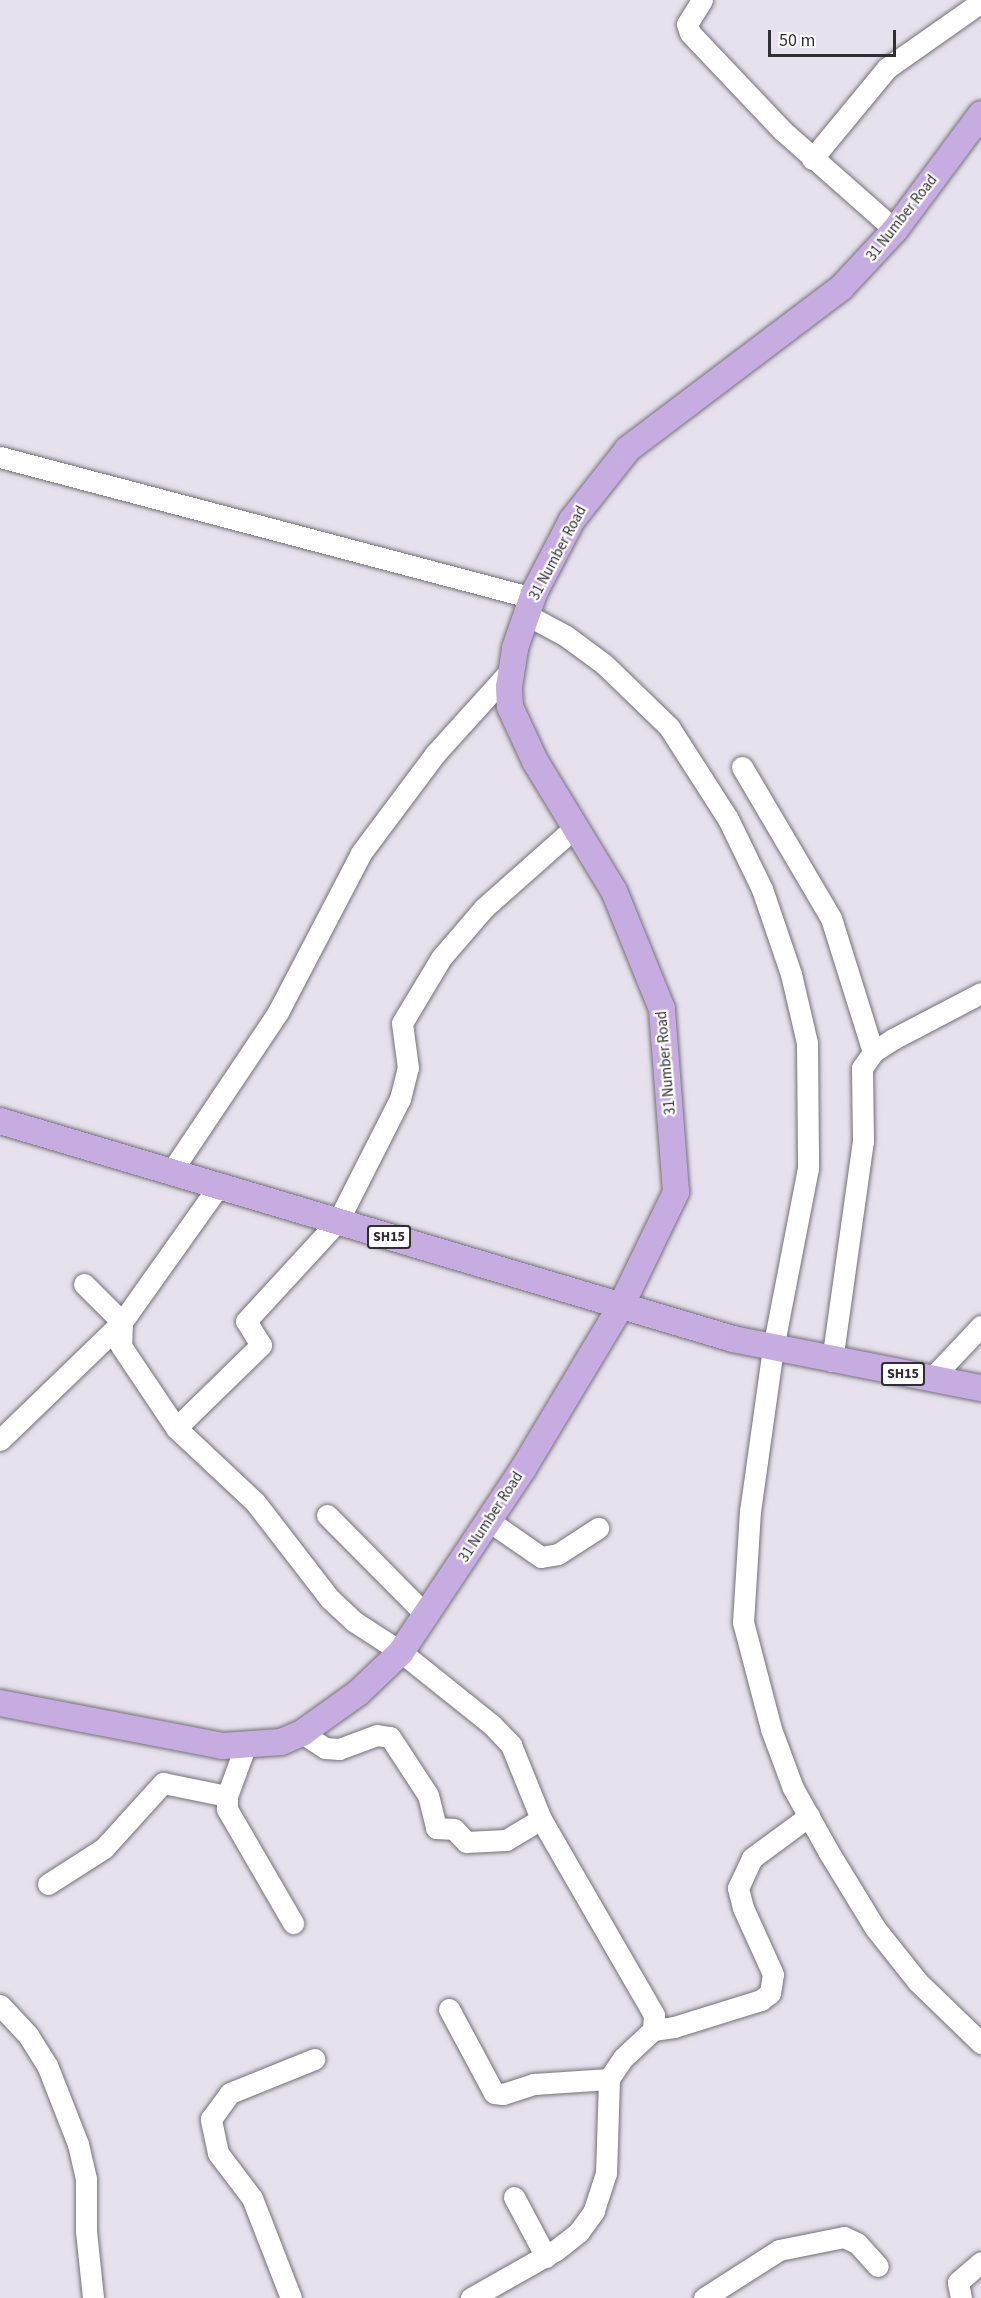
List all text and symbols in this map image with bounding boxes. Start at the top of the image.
scale bar [771,18,898,56]
text: 50 m [779,28,815,53]
street label: 31 Number Road [863,171,941,265]
street label: 31 Number Road [526,503,590,603]
street label: 31 Number Road [652,1010,680,1116]
road number: SH15 [366,1226,412,1248]
road number: SH15 [880,1363,926,1385]
street label: 31 Number Road [455,1468,527,1566]

